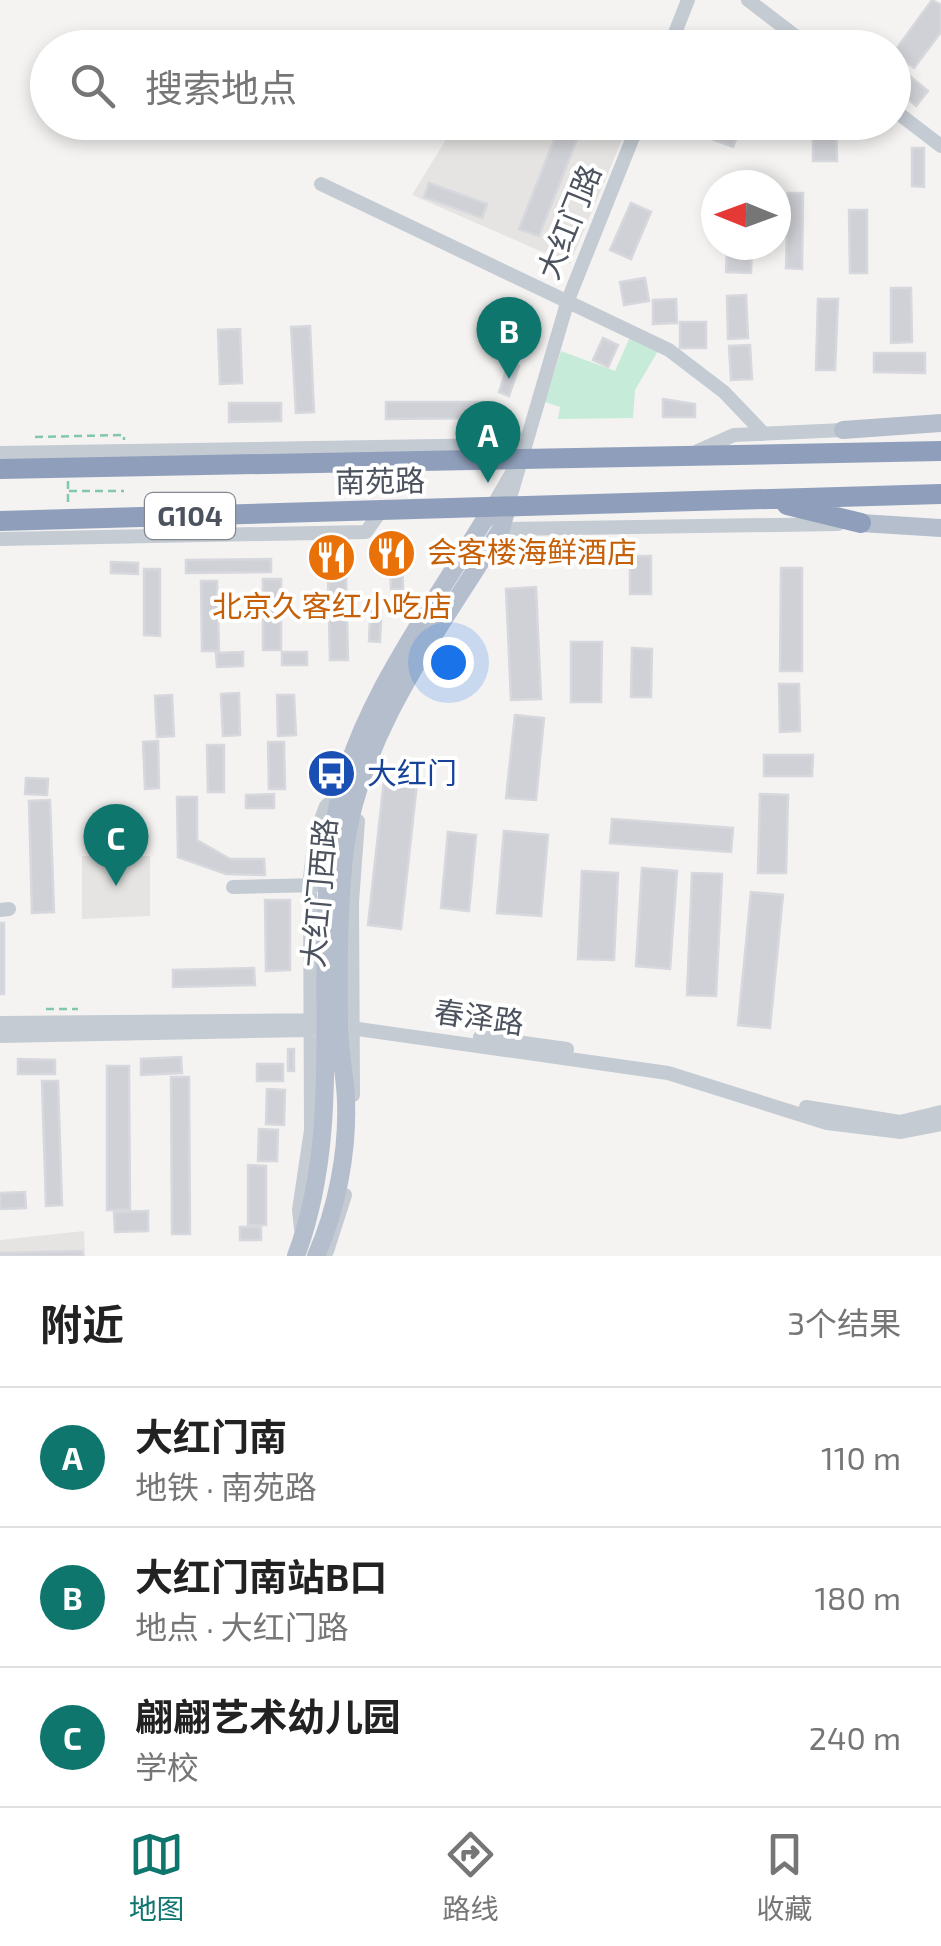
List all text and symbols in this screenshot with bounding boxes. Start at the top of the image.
search box [30,30,911,140]
icon: search [65,58,120,113]
text: 搜索地点 [145,64,297,110]
street label: 大红门路 [529,159,607,284]
north arrow [701,170,791,260]
pin: B [476,296,542,379]
pin: A [456,400,520,483]
street label: 南苑路 [335,461,425,499]
road number: G104 [145,493,235,539]
restaurant icon: 会客楼海鲜酒店 [366,527,418,579]
restaurant icon: 北京久客红小吃店 [306,532,358,584]
place label: 会客楼海鲜酒店 [427,533,637,569]
place label: 北京久客红小吃店 [212,587,452,623]
your location [423,637,474,688]
bus stop icon: 大红门 [306,748,358,800]
place label: 大红门 [367,754,457,790]
pin: C [84,804,148,886]
street label: 大红门西路 [294,817,342,969]
street label: 春泽路 [432,992,526,1040]
text: 附近 [40,1298,124,1348]
text: 3个结果 [787,1303,901,1341]
text: 大红门南 [135,1413,287,1459]
text: A [62,1438,83,1476]
text: 110 m [821,1438,901,1476]
text: 地铁 · 南苑路 [135,1467,317,1505]
text: 大红门南站B口 [135,1553,387,1599]
text: B [62,1578,83,1616]
text: 180 m [814,1578,901,1616]
text: 地点 · 大红门路 [135,1607,349,1645]
text: 翩翩艺术幼儿园 [135,1693,401,1739]
text: C [63,1718,82,1756]
text: 240 m [809,1718,901,1756]
text: 学校 [135,1747,199,1785]
tab: 地图 [129,1827,185,1927]
tab: 路线 [442,1827,498,1927]
tab: 收藏 [756,1827,812,1927]

